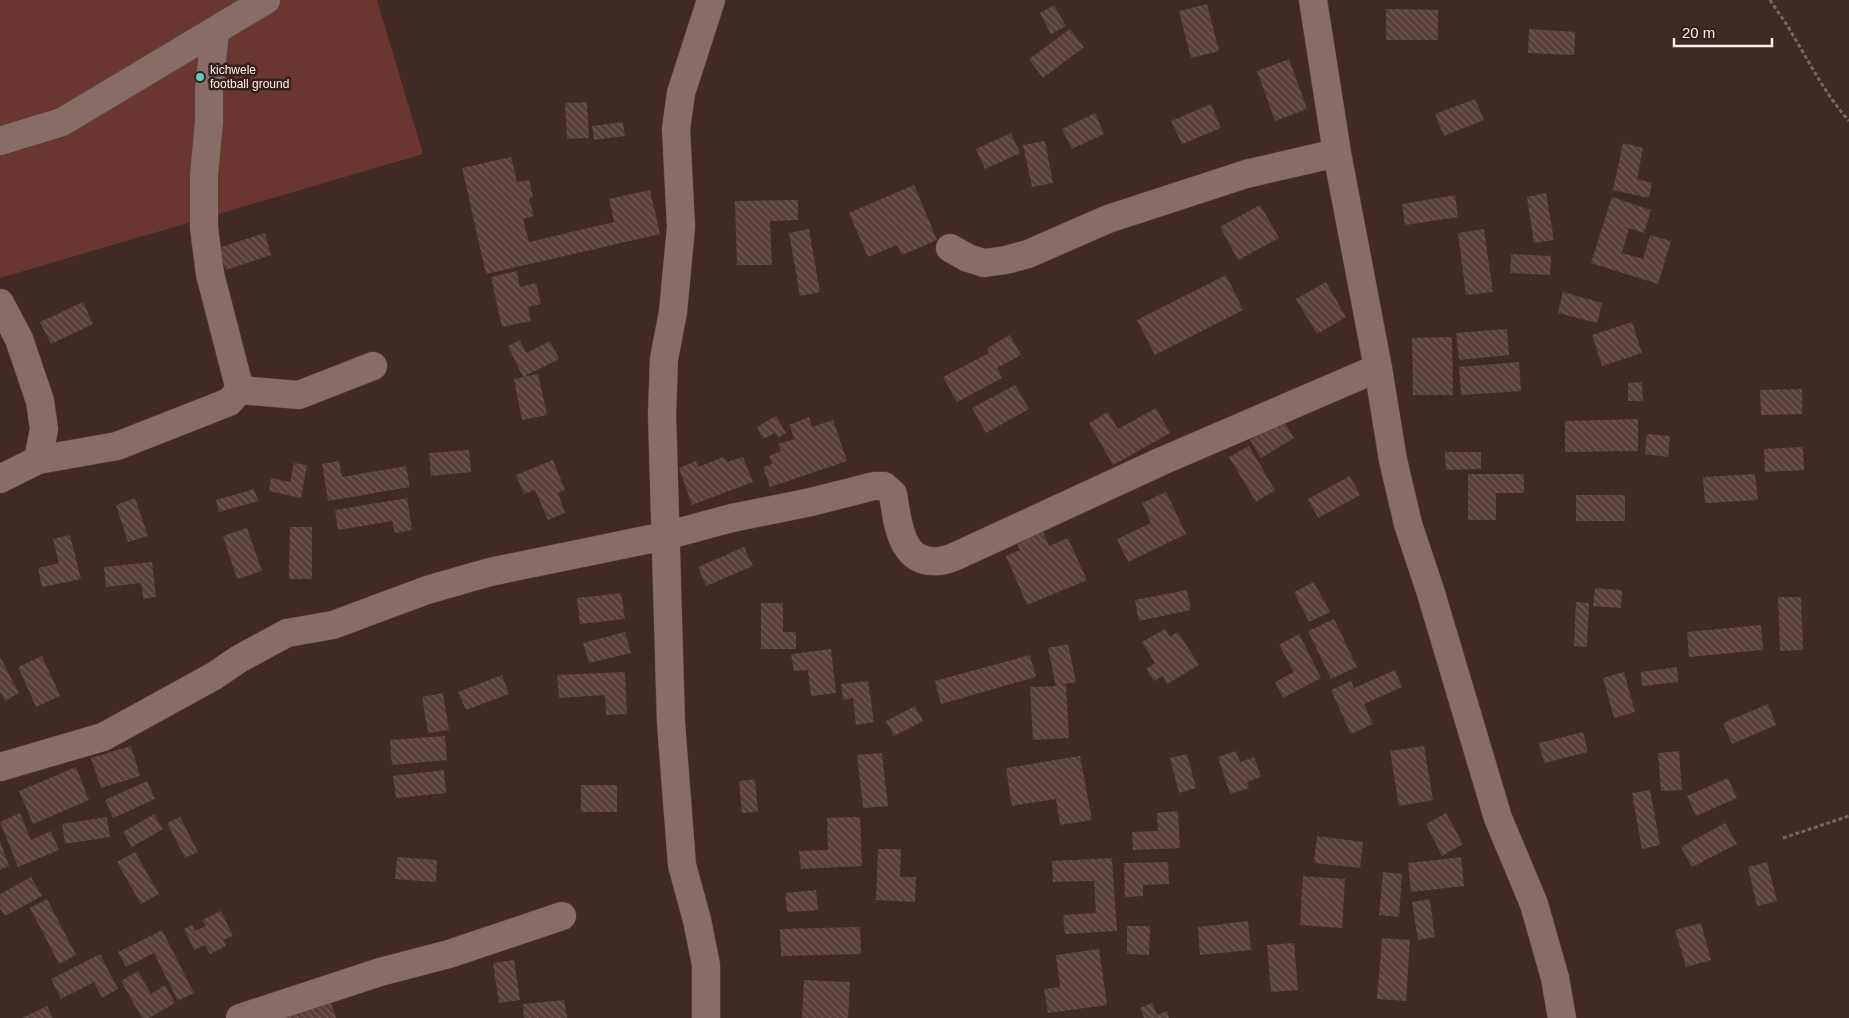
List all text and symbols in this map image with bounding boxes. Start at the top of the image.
scale bar [1674,15,1772,47]
text: 20 m [1682,24,1715,41]
place label: kichwele football ground [210,63,289,91]
marker: kichwele football ground [194,71,206,83]

